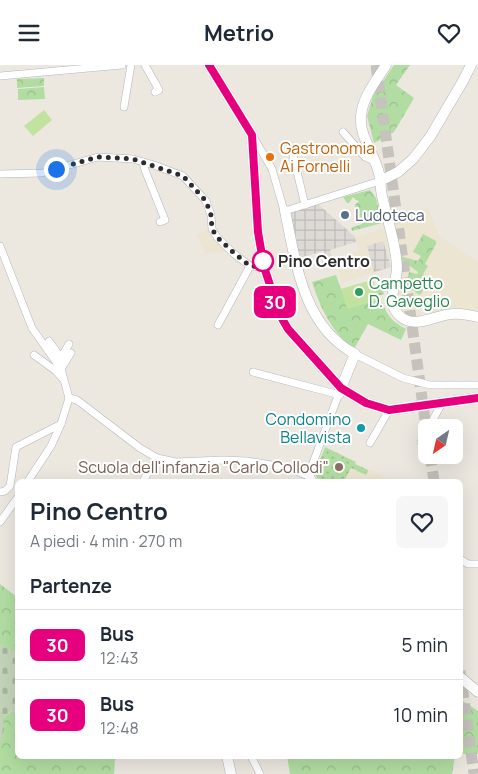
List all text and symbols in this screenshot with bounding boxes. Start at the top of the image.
text: Metrio [204,18,274,48]
icon: menu [15,19,43,47]
icon: heart [435,19,463,47]
place label: Gastronomia Ai Fornelli [280,137,375,177]
marker: Gastronomia Ai Fornelli [264,151,276,163]
your location [44,157,69,182]
place label: Ludoteca [355,204,425,226]
marker: Ludoteca [339,209,351,221]
marker: Pino Centro [252,250,274,272]
place label: Pino Centro [278,250,370,272]
place label: Campetto D. Gaveglio [369,272,450,312]
line badge: 30 [252,286,298,318]
marker: Campetto D. Gaveglio [353,286,365,298]
text: 30 [264,290,286,314]
place label: Condomino Bellavista [265,408,351,448]
north arrow [418,419,462,464]
map controls [418,419,463,464]
marker: Condomino Bellavista [355,422,367,434]
place label: Scuola dell'infanzia "Carlo Collodi" [78,456,329,478]
marker: Scuola dell'infanzia "Carlo Collodi" [333,461,345,473]
text: Pino Centro [30,494,168,527]
button: heart [396,496,448,548]
text: A piedi · 4 min · 270 m [30,530,182,552]
text: Partenze [30,573,112,599]
text: Bus [100,621,134,647]
text: 5 min [401,632,448,658]
text: 30 [46,633,69,657]
text: 12:43 [100,647,138,669]
text: Bus [100,691,134,717]
text: 10 min [393,702,448,728]
text: 30 [46,703,69,727]
text: 12:48 [100,717,139,739]

